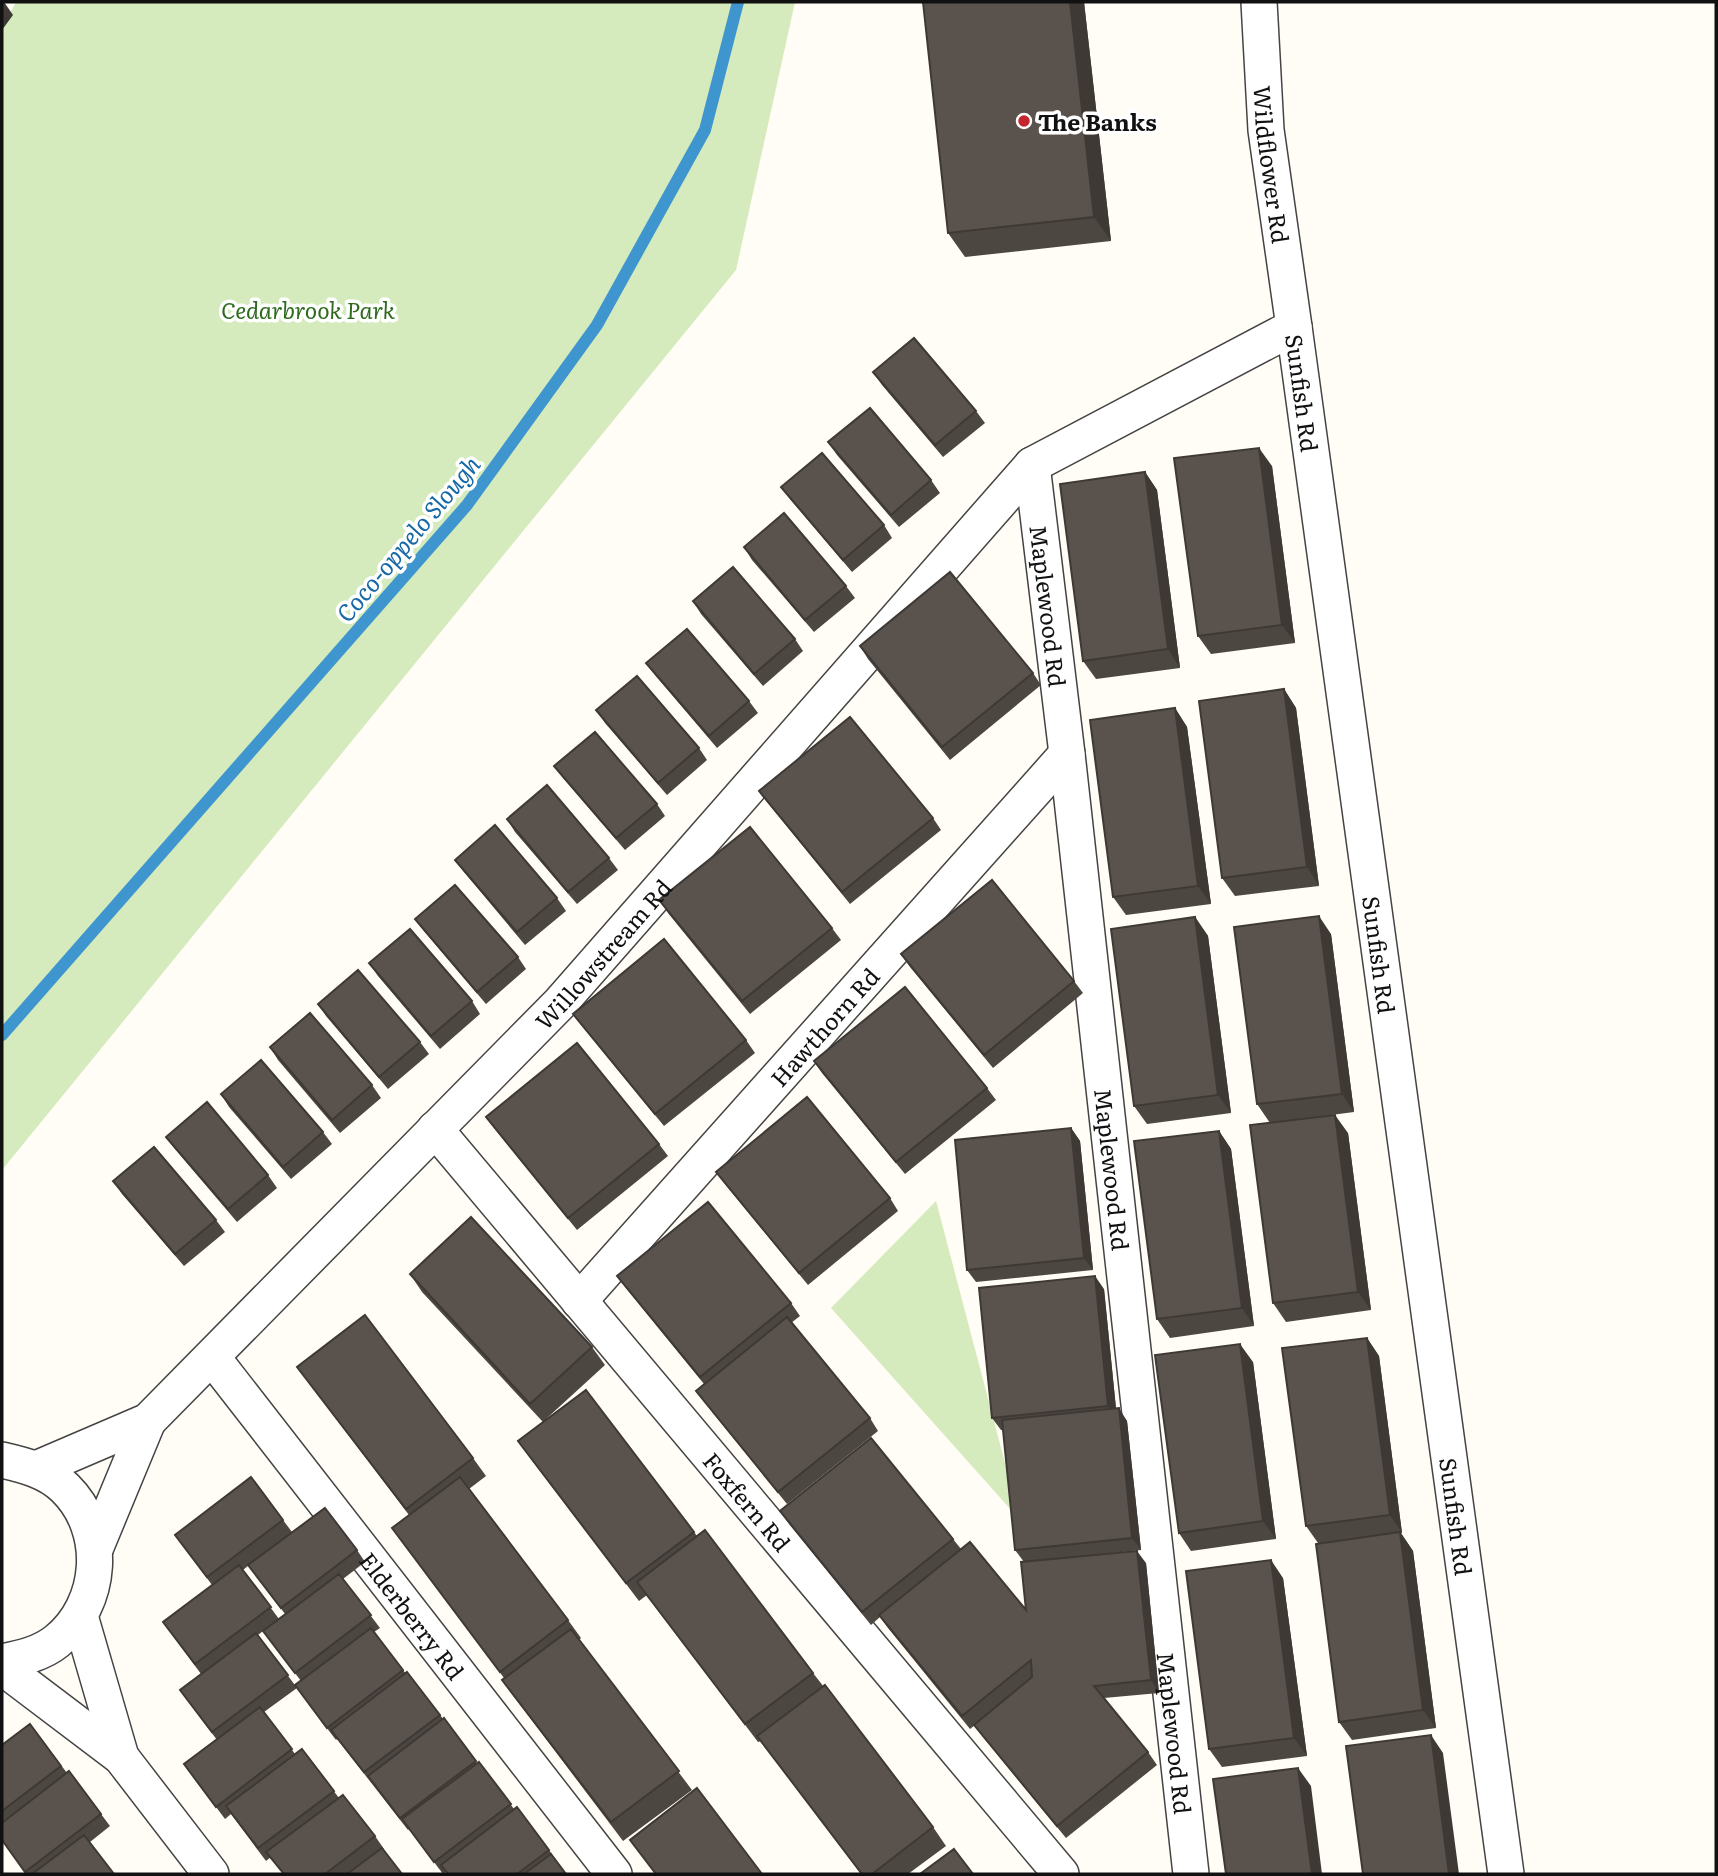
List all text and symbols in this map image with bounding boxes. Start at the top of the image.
street label: Wildflower Rd [1247,84,1299,246]
place label: The Banks [1038,104,1157,138]
marker: The Banks [1016,113,1032,129]
park label: Cedarbrook Park [221,292,395,326]
street label: Sunfish Rd [1278,332,1328,454]
water label: Coco-oppelo Slough [327,447,487,629]
street label: Maplewood Rd [1022,523,1076,689]
street label: Willowstream Rd [527,871,679,1037]
street label: Sunfish Rd [1355,894,1405,1016]
street label: Hawthorn Rd [762,959,886,1093]
street label: Maplewood Rd [1087,1086,1139,1252]
street label: Foxfern Rd [696,1444,799,1558]
street label: Sunfish Rd [1432,1455,1482,1577]
street label: Elderberry Rd [352,1544,473,1686]
street label: Maplewood Rd [1150,1650,1201,1816]

